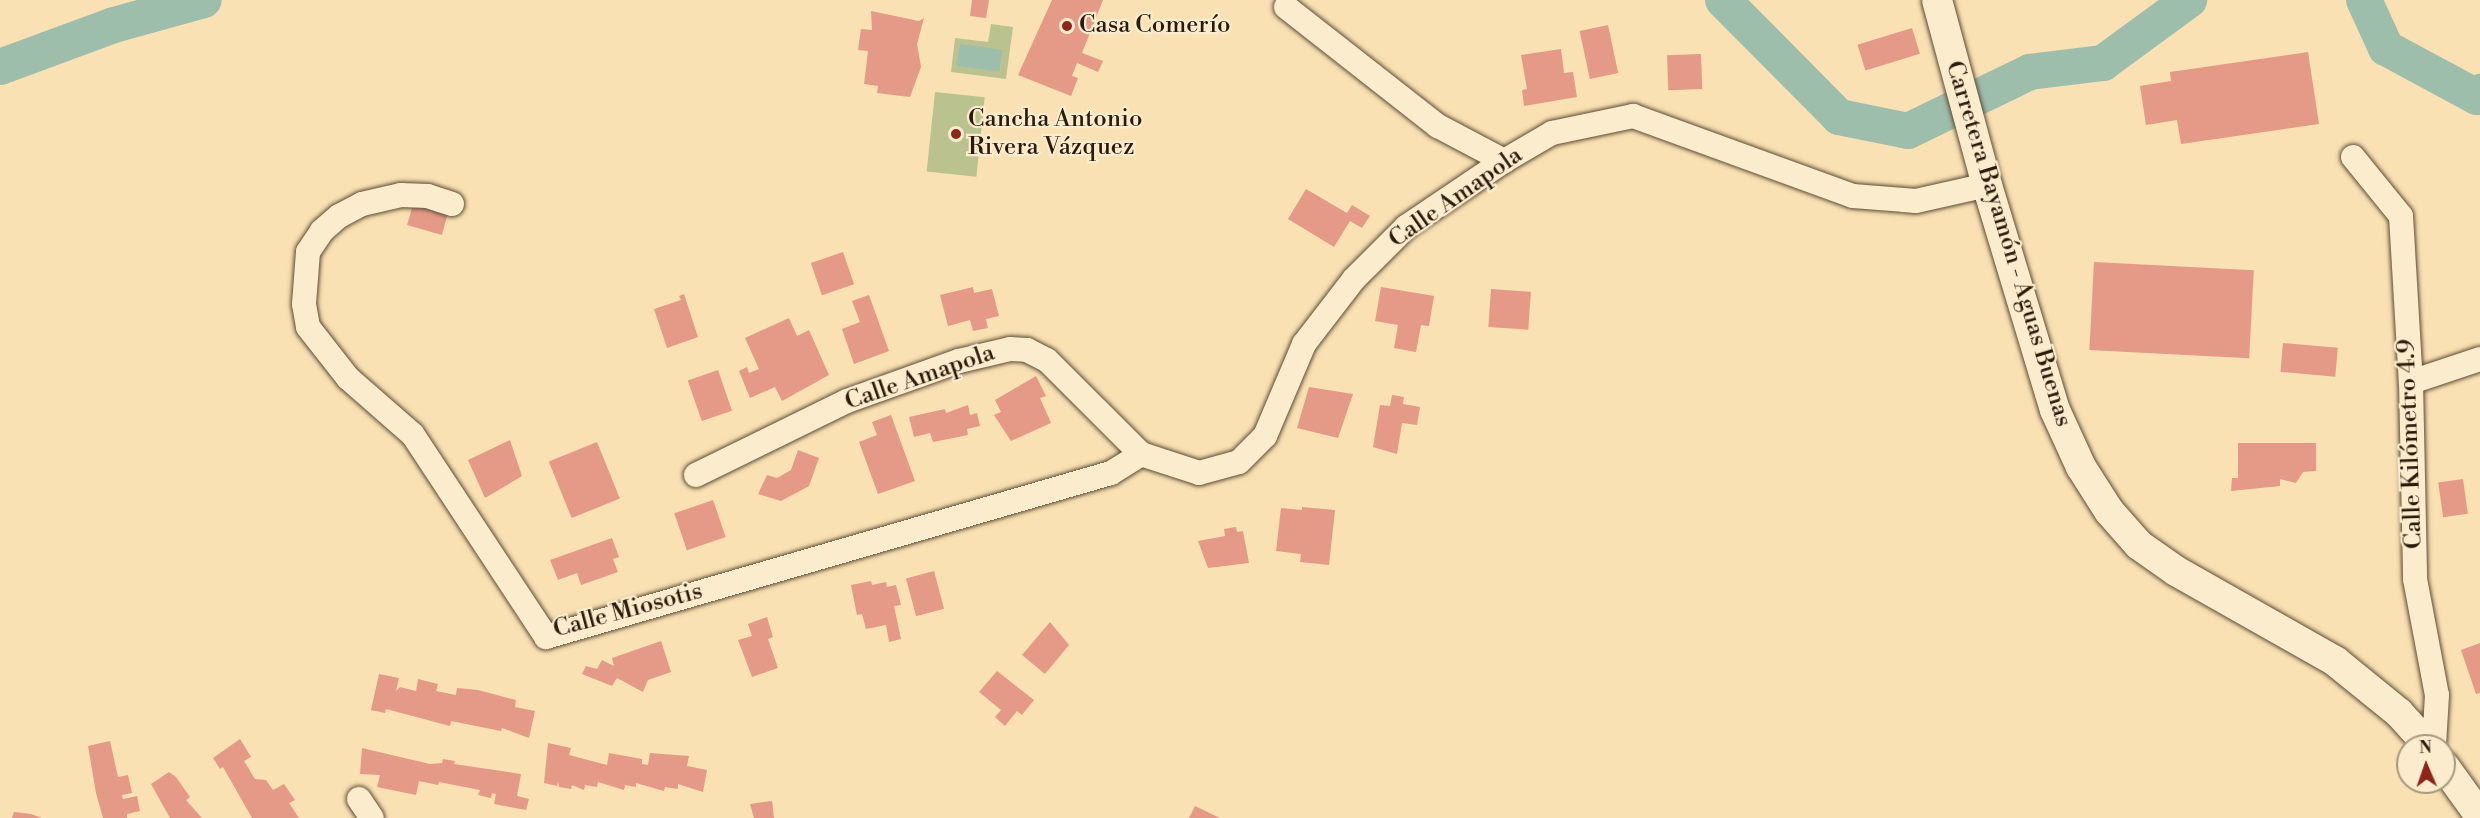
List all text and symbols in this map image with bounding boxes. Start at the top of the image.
place label: Casa Comerío [1079,12,1231,40]
marker: Casa Comerío [1060,19,1074,33]
street label: Carretera Bayamón - Aguas Buenas [1939,58,2077,430]
place label: Cancha Antonio Rivera Vázquez [968,106,1142,162]
marker: Cancha Antonio Rivera Vázquez [949,127,963,141]
street label: Calle Amapola [1384,141,1528,255]
street label: Calle Kilómetro 4.9 [2393,338,2429,550]
street label: Calle Amapola [841,339,999,417]
street label: Calle Miosotis [550,577,706,645]
north arrow [2396,734,2456,794]
text: N [2419,738,2432,758]

